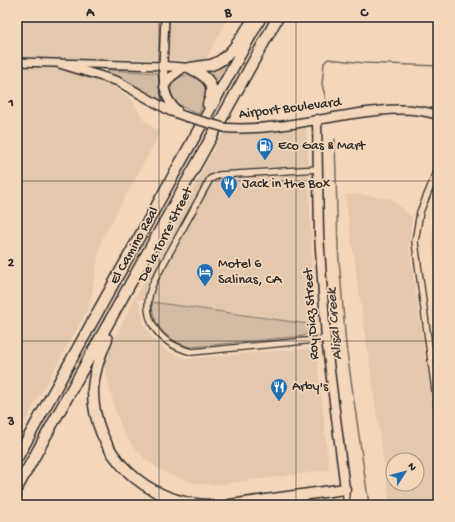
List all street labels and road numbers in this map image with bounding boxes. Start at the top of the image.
street label: Airport Boulevard [238,94,344,124]
street label: De la Torre Street [134,184,198,286]
street label: El Camino Real [107,204,163,288]
street label: Roy Diaz Street [300,266,324,360]

